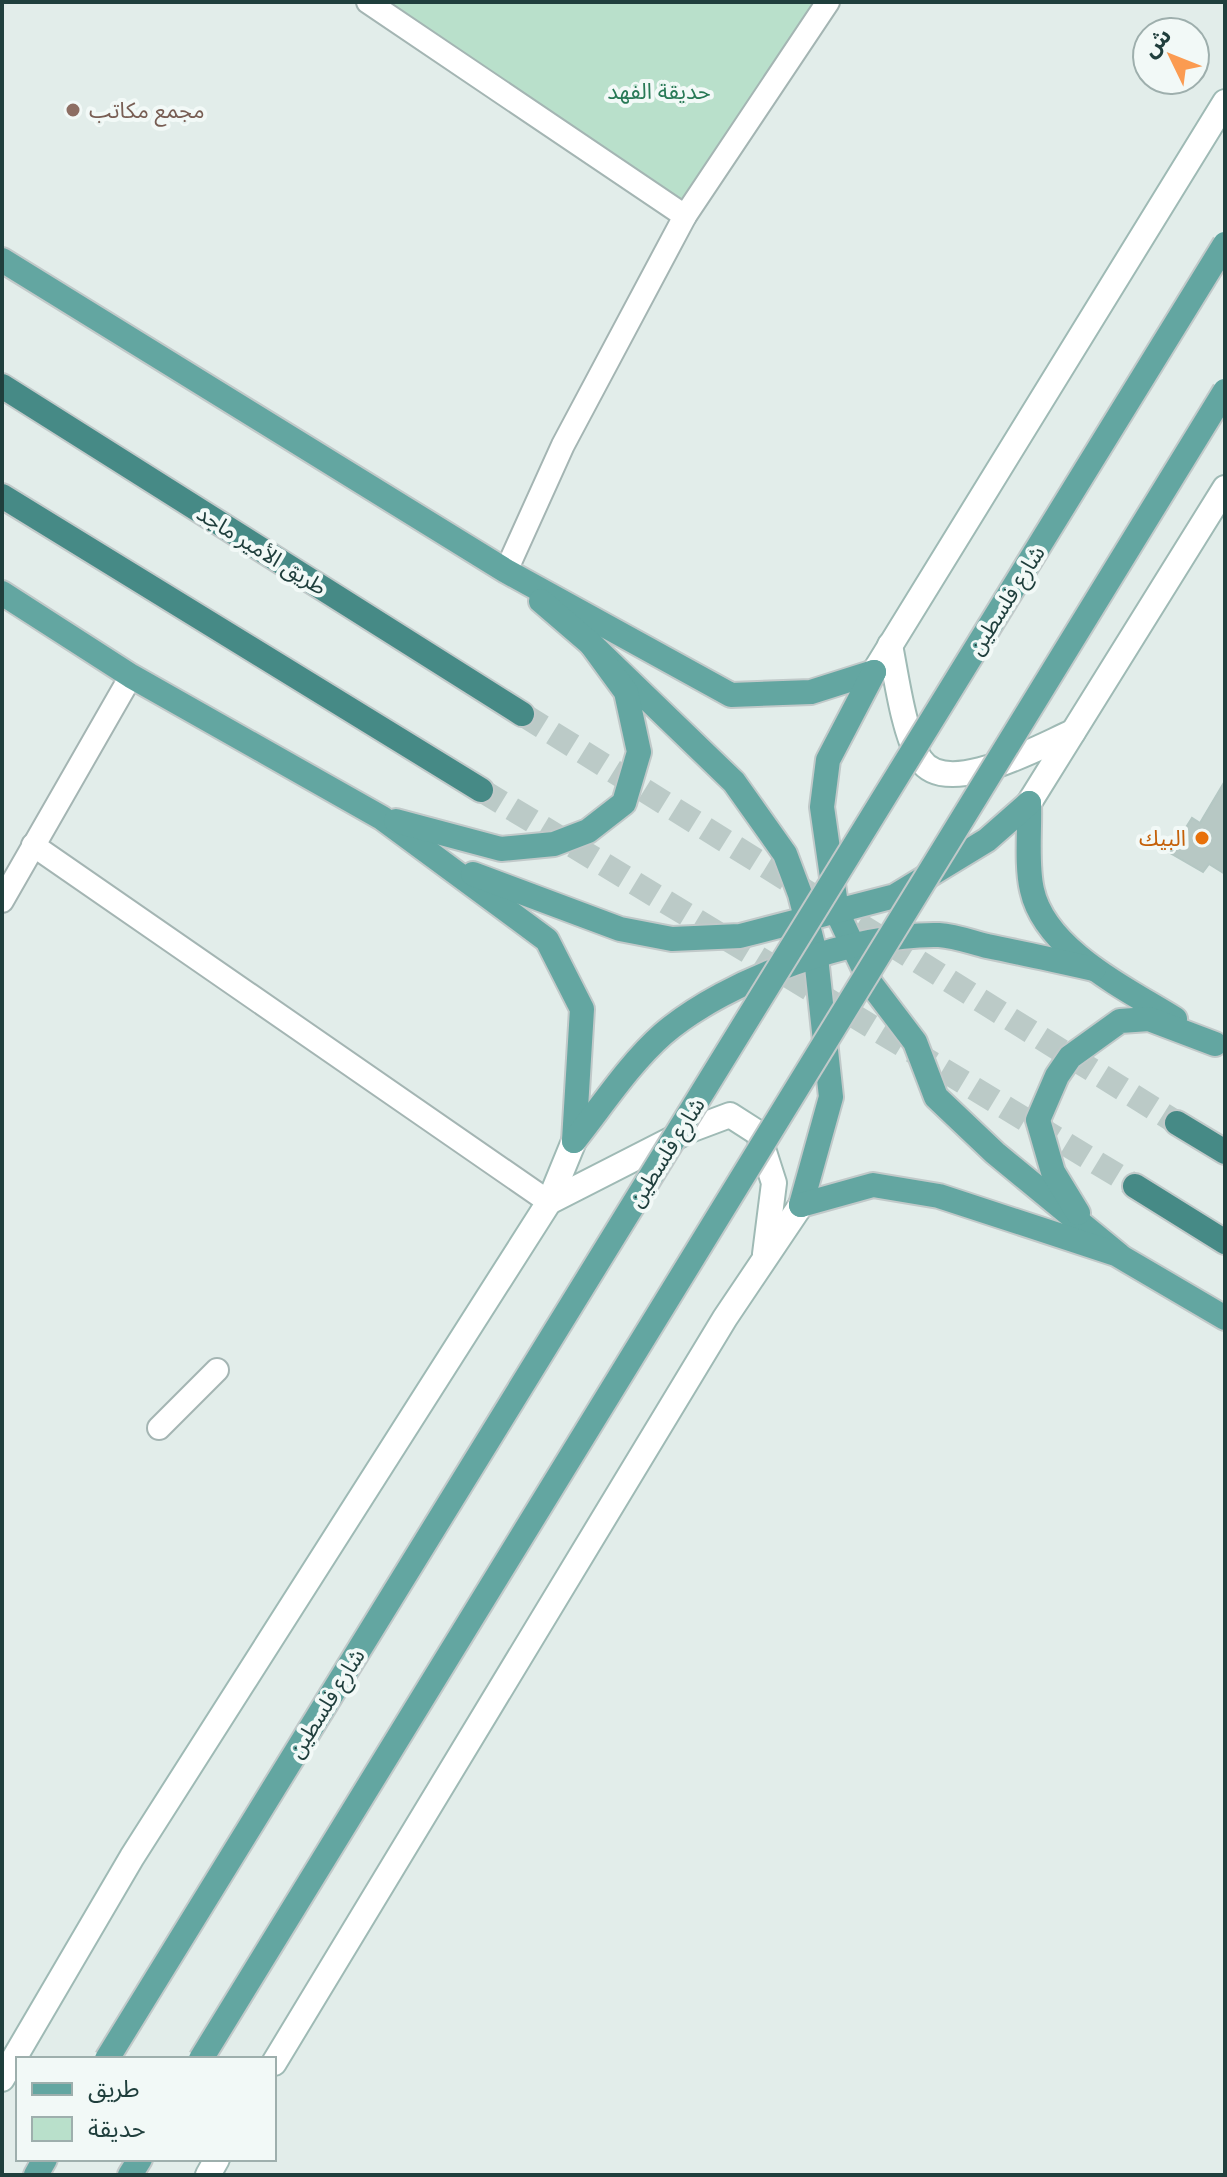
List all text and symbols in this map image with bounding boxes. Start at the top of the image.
north arrow [1131,16,1211,96]
text: ش [1137,22,1177,63]
park label: حديقة الفهد [607,78,711,105]
place label: مجمع مكاتب [89,97,204,127]
marker: مجمع مكاتب [64,101,82,119]
street label: طريق الأمير ماجد [192,500,332,601]
street label: شارع فلسطين [962,541,1053,661]
place label: البيك [1139,825,1186,852]
marker: البيك [1193,829,1211,847]
street label: شارع فلسطين [622,1093,713,1213]
street label: شارع فلسطين [282,1644,373,1764]
legend [16,2057,276,2161]
text: طريق [88,2074,140,2104]
text: حديقة [88,2114,146,2143]

